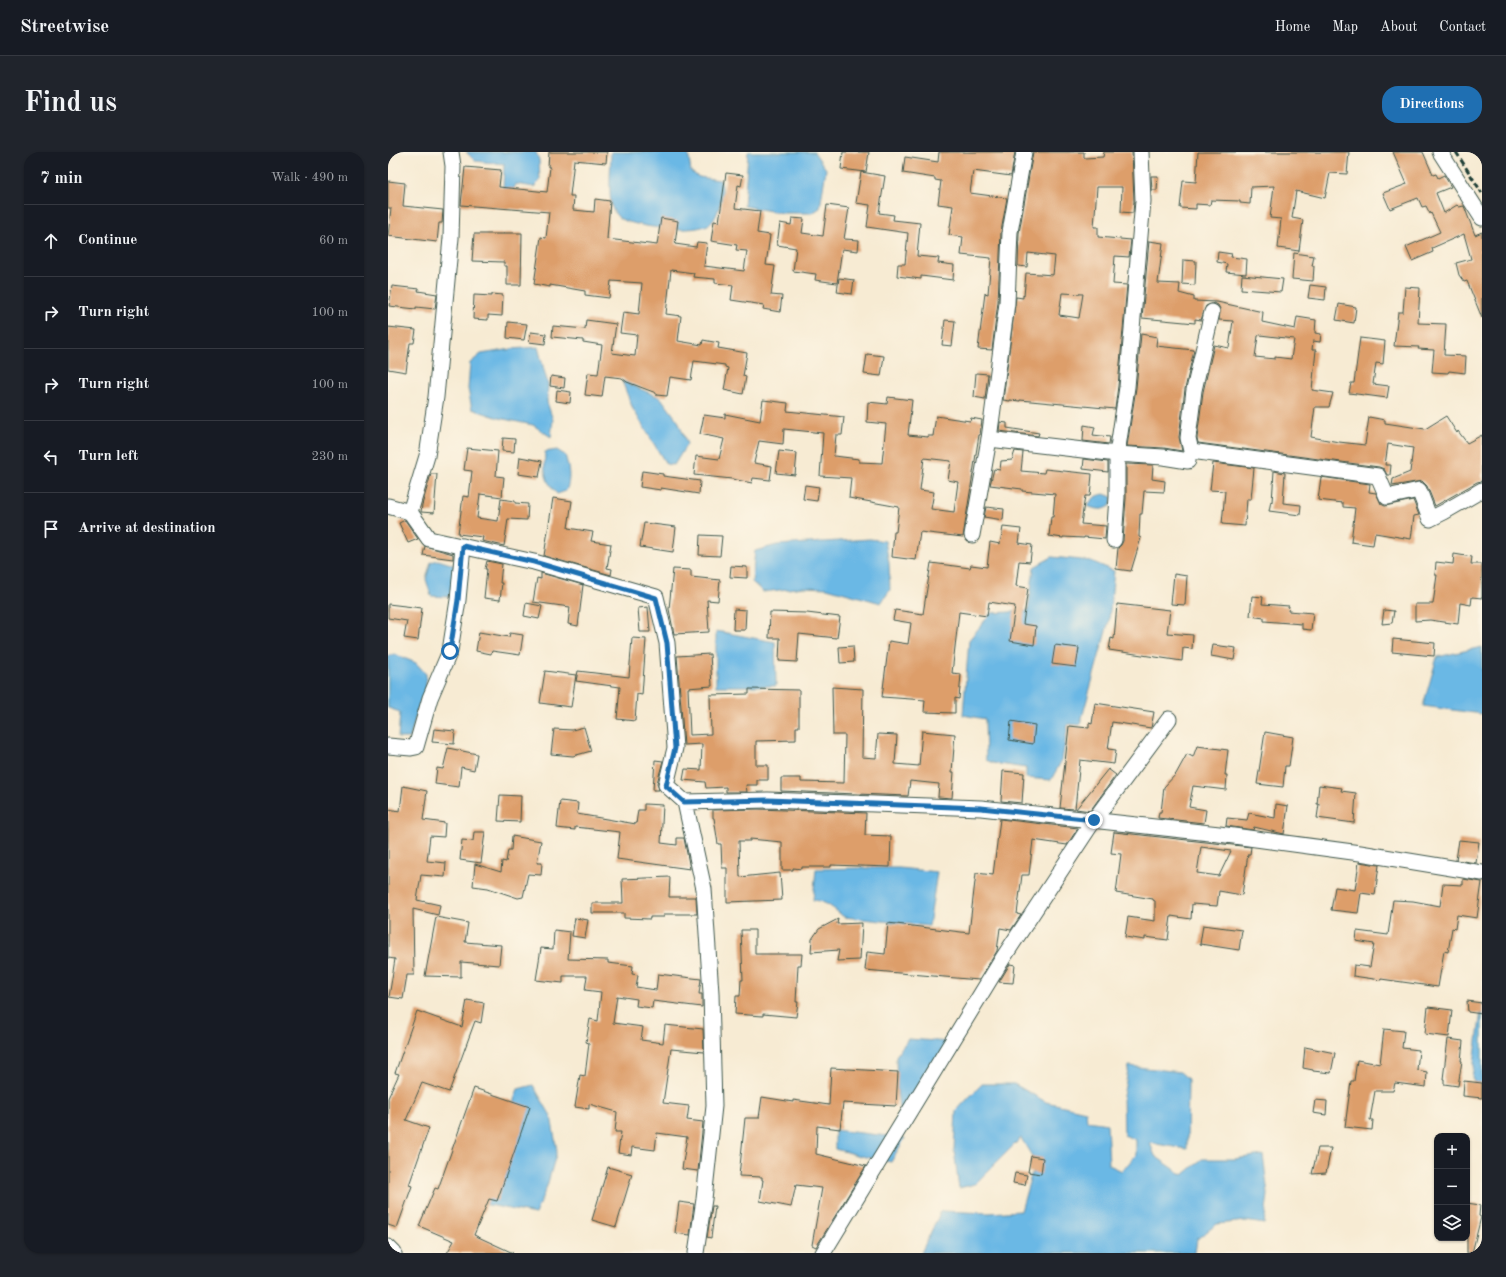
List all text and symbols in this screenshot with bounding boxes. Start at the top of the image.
text: Streetwise [20,18,109,37]
text: Home [1275,20,1310,34]
text: Map [1332,20,1358,34]
text: About [1380,20,1417,34]
text: Contact [1439,20,1486,34]
button: Directions [1382,86,1482,123]
text: Find us [24,90,117,118]
text: 7 min [40,170,83,187]
text: Walk · 490 m [271,171,348,184]
icon: ahead [40,230,62,252]
text: Continue [78,233,137,248]
text: 60 m [319,234,348,247]
icon: right [40,302,62,324]
text: Turn right [78,305,149,320]
text: 100 m [311,306,348,319]
icon: right [40,374,62,396]
text: Turn right [78,377,149,392]
text: 100 m [311,378,348,391]
icon: left [40,446,62,468]
text: Turn left [78,449,138,464]
text: 230 m [311,450,348,463]
icon: arrive [40,518,62,540]
text: Arrive at destination [78,521,216,536]
route start [441,642,459,660]
route end [1085,811,1103,829]
map controls [1434,1133,1470,1241]
button: + [1434,1133,1470,1169]
button: − [1434,1169,1470,1205]
button: layers [1434,1205,1470,1241]

